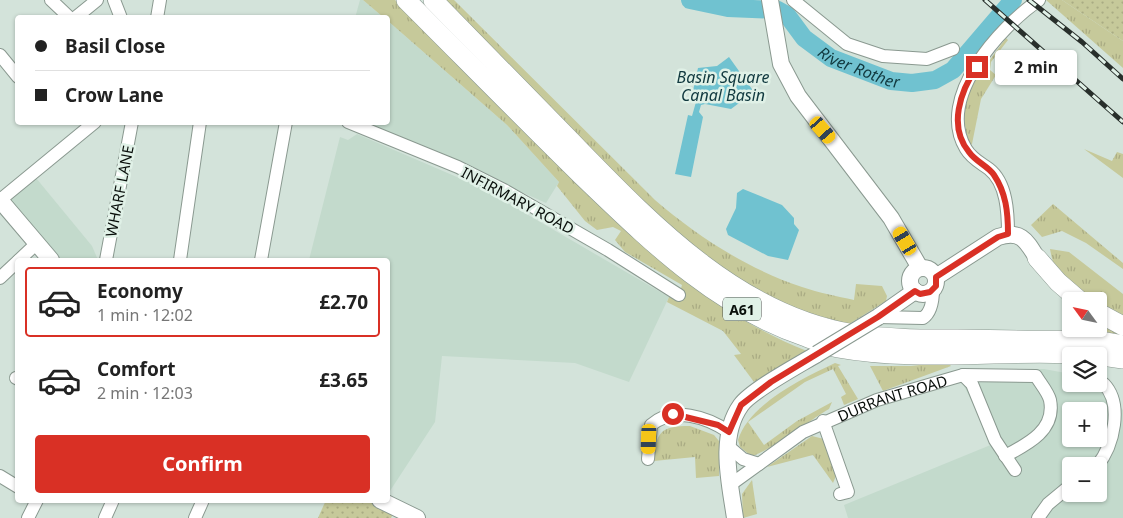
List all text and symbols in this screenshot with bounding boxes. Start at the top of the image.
text: Basil Close [65,33,165,59]
water label: River Rother [814,41,901,93]
callout: 2 min [994,50,1077,84]
route end [966,56,988,78]
text: 2 min [1014,56,1058,78]
water label: Basin Square Canal Basin [677,66,769,106]
text: Crow Lane [65,82,164,108]
car [807,114,838,146]
street label: WHARF LANE [100,144,138,238]
street label: INFIRMARY ROAD [458,162,578,238]
car [890,224,919,258]
text: Economy [97,278,183,304]
icon: car [37,280,82,325]
text: £2.70 [319,289,368,315]
north arrow [1062,292,1108,338]
map controls [1062,292,1107,502]
road number: A61 [723,298,761,320]
text: 1 min · 12:02 [97,304,193,326]
button: layers [1062,347,1107,392]
text: Comfort [97,356,176,382]
icon: car [37,358,82,403]
text: £3.65 [319,367,368,393]
street label: DURRANT ROAD [834,370,950,426]
text: 2 min · 12:03 [97,382,193,404]
button: + [1062,402,1107,447]
route start [662,403,684,425]
car [640,424,657,454]
button: Confirm [35,435,370,493]
button: − [1062,457,1107,502]

